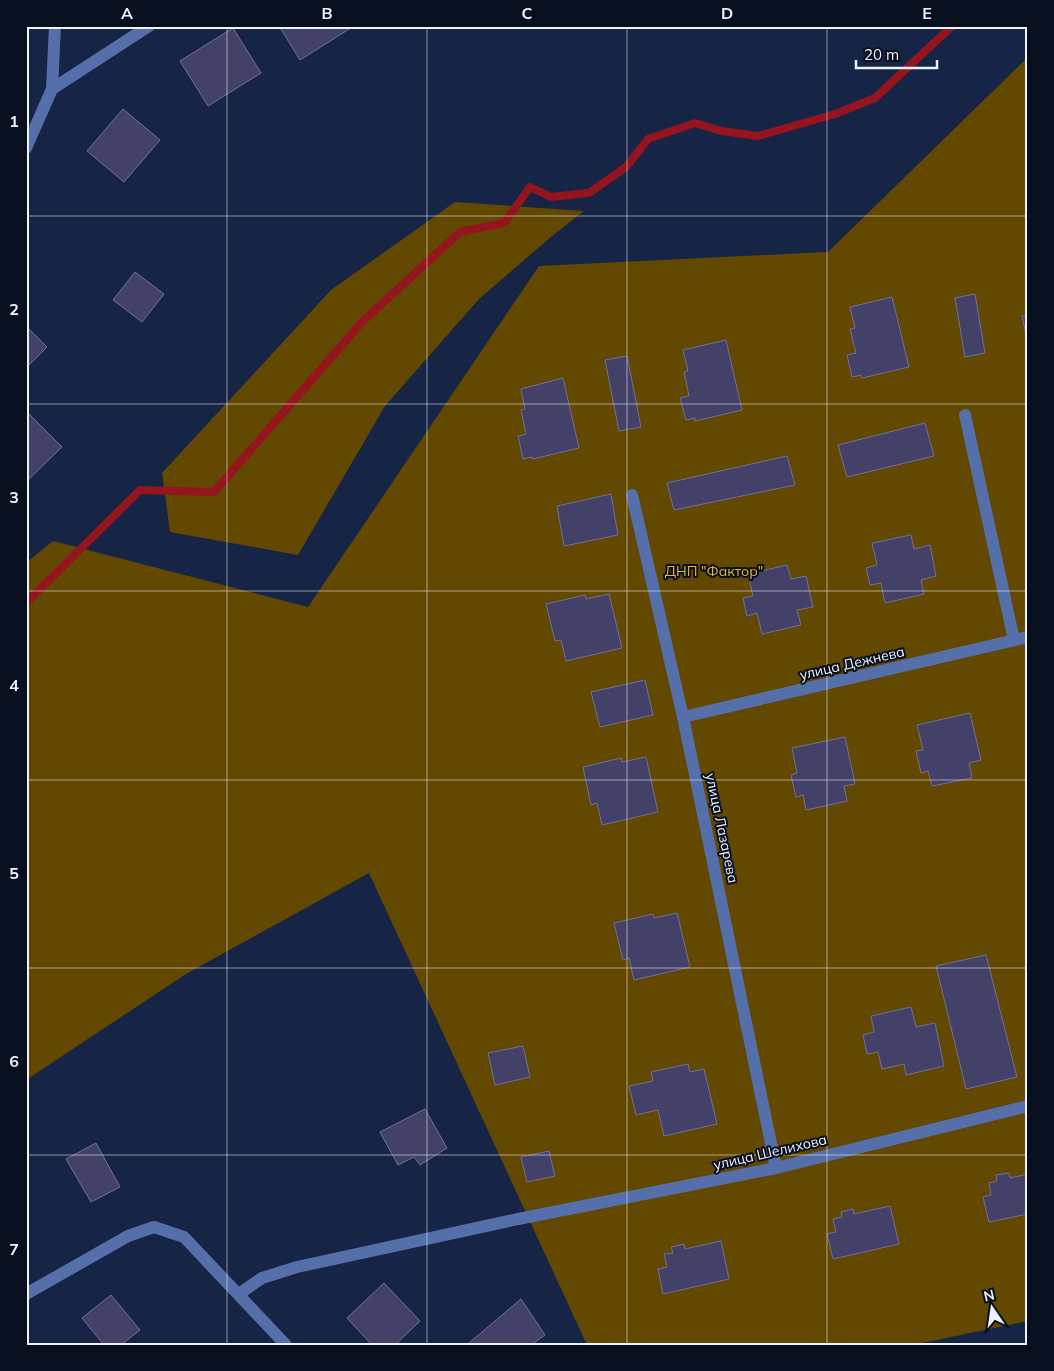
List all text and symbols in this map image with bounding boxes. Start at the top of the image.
text: A [121,3,133,23]
text: B [321,3,333,23]
text: C [522,3,533,23]
text: D [721,3,733,23]
text: E [922,3,932,23]
scale bar [856,38,938,70]
text: 20 m [864,45,899,64]
text: 1 [9,111,19,131]
text: 2 [9,299,19,319]
text: 3 [9,487,19,507]
park label: ДНП "Фактор" [665,562,763,580]
street label: улица Дежнева [798,642,906,684]
text: 4 [9,675,19,695]
street label: улица Лазарева [702,771,742,885]
text: 5 [9,863,19,883]
text: 6 [9,1051,19,1071]
street label: улица Шелихова [712,1130,828,1174]
text: 7 [9,1239,19,1259]
north arrow [966,1284,1016,1334]
text: N [982,1285,996,1305]

